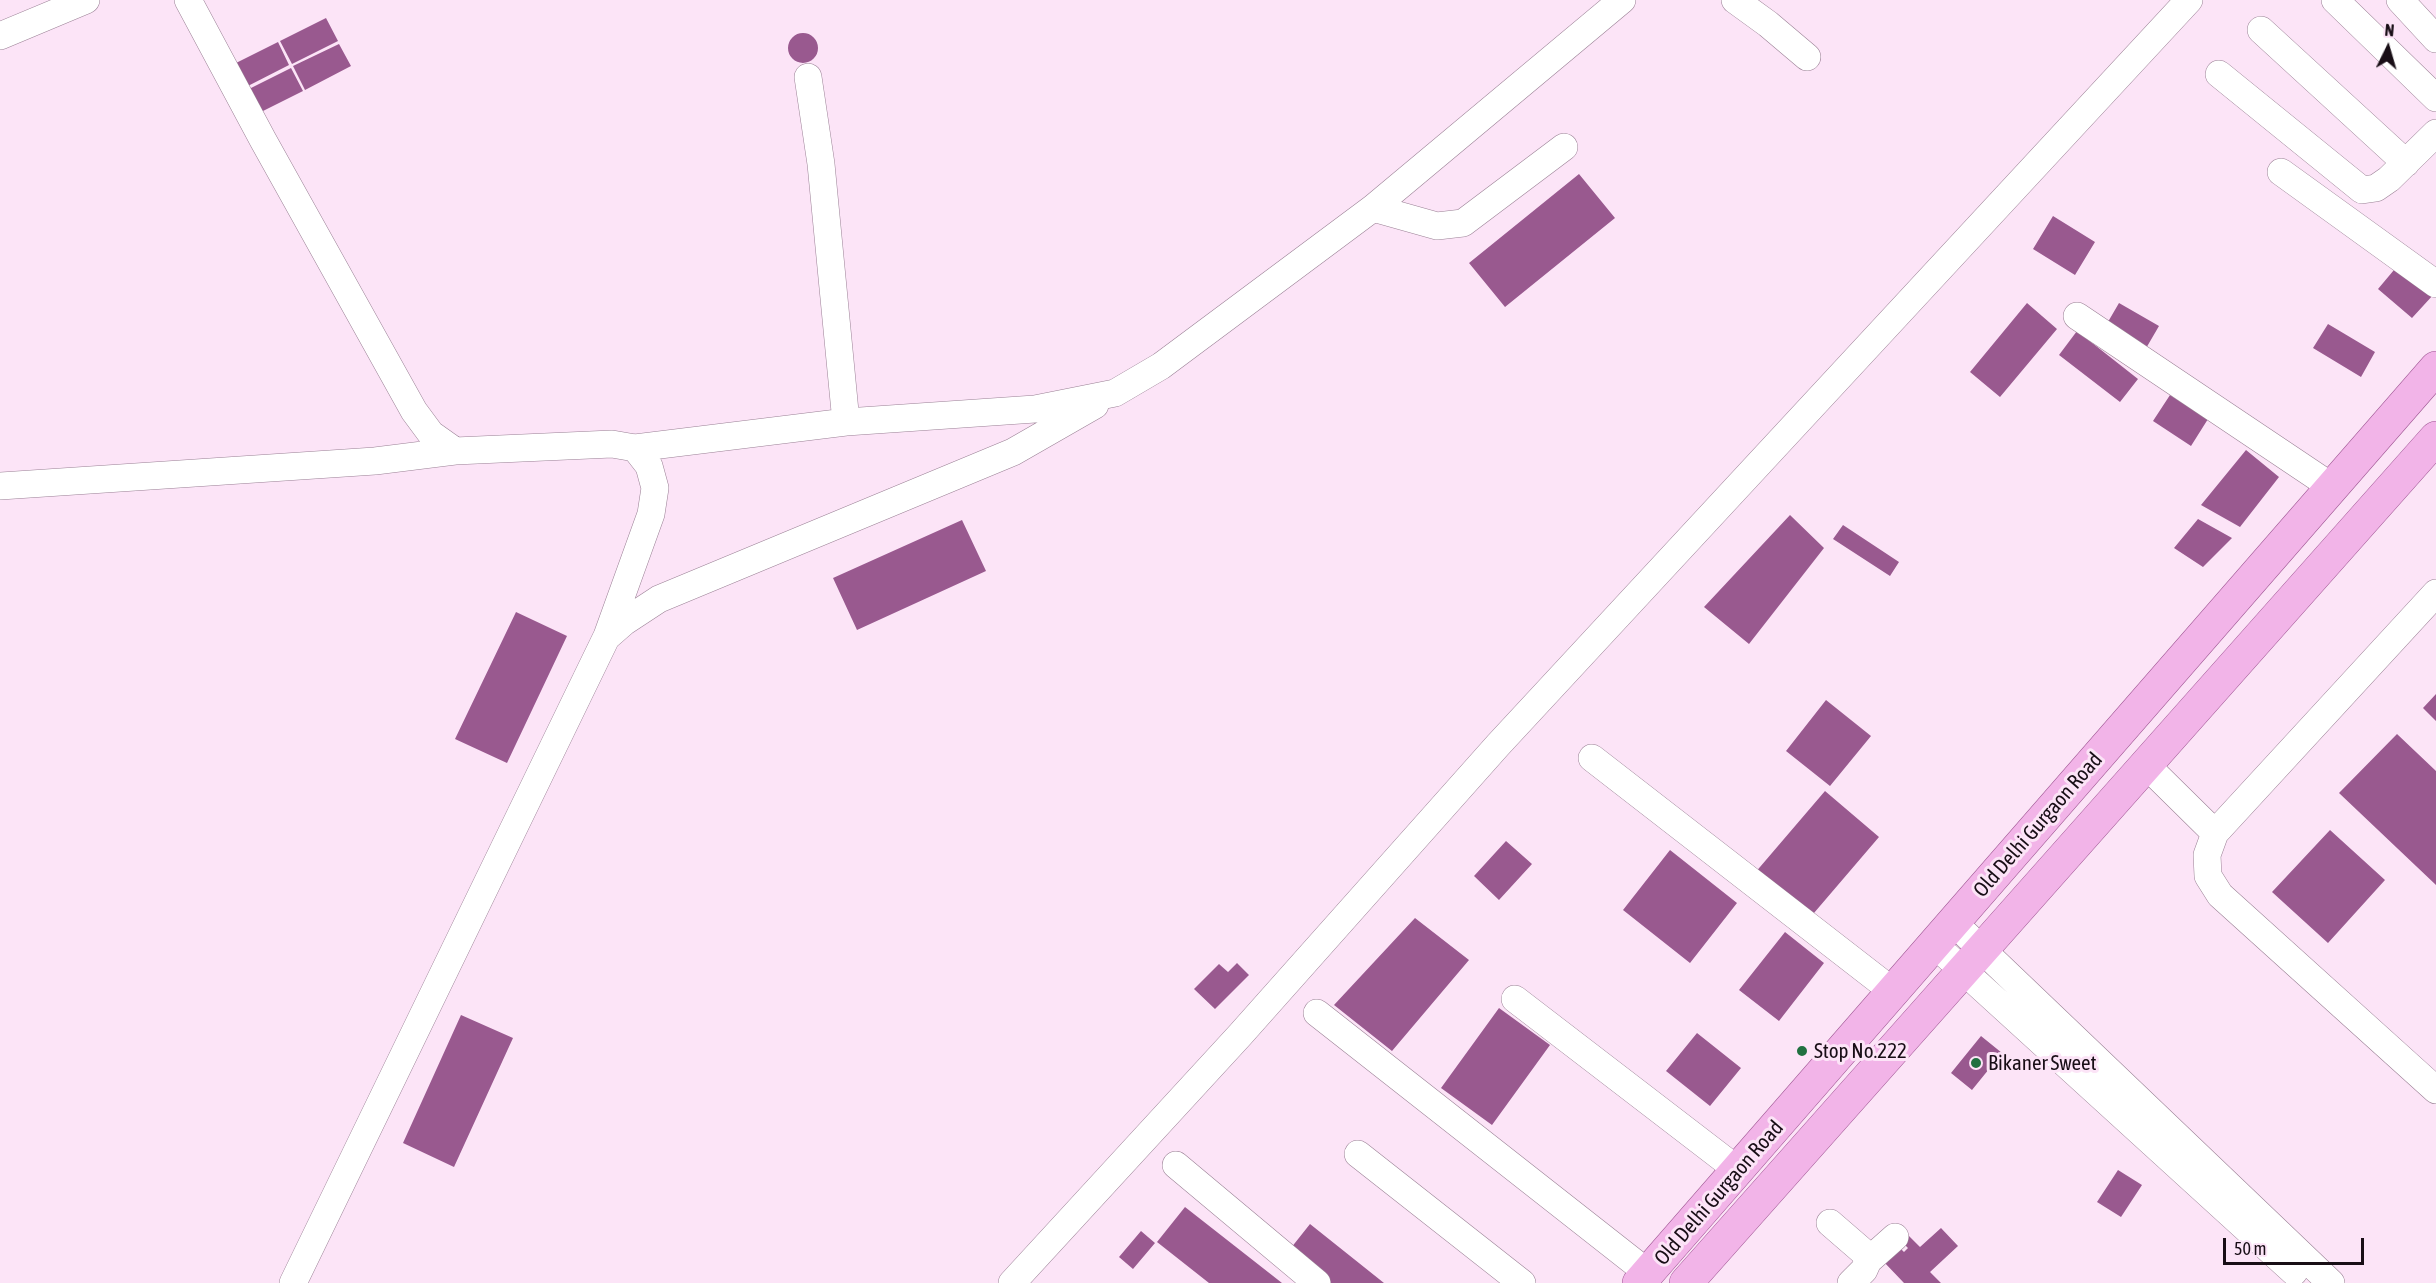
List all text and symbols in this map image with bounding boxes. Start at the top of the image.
north arrow [2358,18,2418,78]
text: N [2384,21,2395,39]
street label: Old Delhi Gurgaon Road [1968,748,2108,902]
place label: Stop No.222 [1814,1038,1907,1064]
marker: Stop No.222 [1795,1044,1809,1058]
place label: Bikaner Sweet [1988,1050,2097,1076]
marker: Bikaner Sweet [1969,1056,1983,1070]
street label: Old Delhi Gurgaon Road [1649,1116,1789,1270]
scale bar [2226,1226,2367,1264]
text: 50 m [2234,1238,2266,1259]

